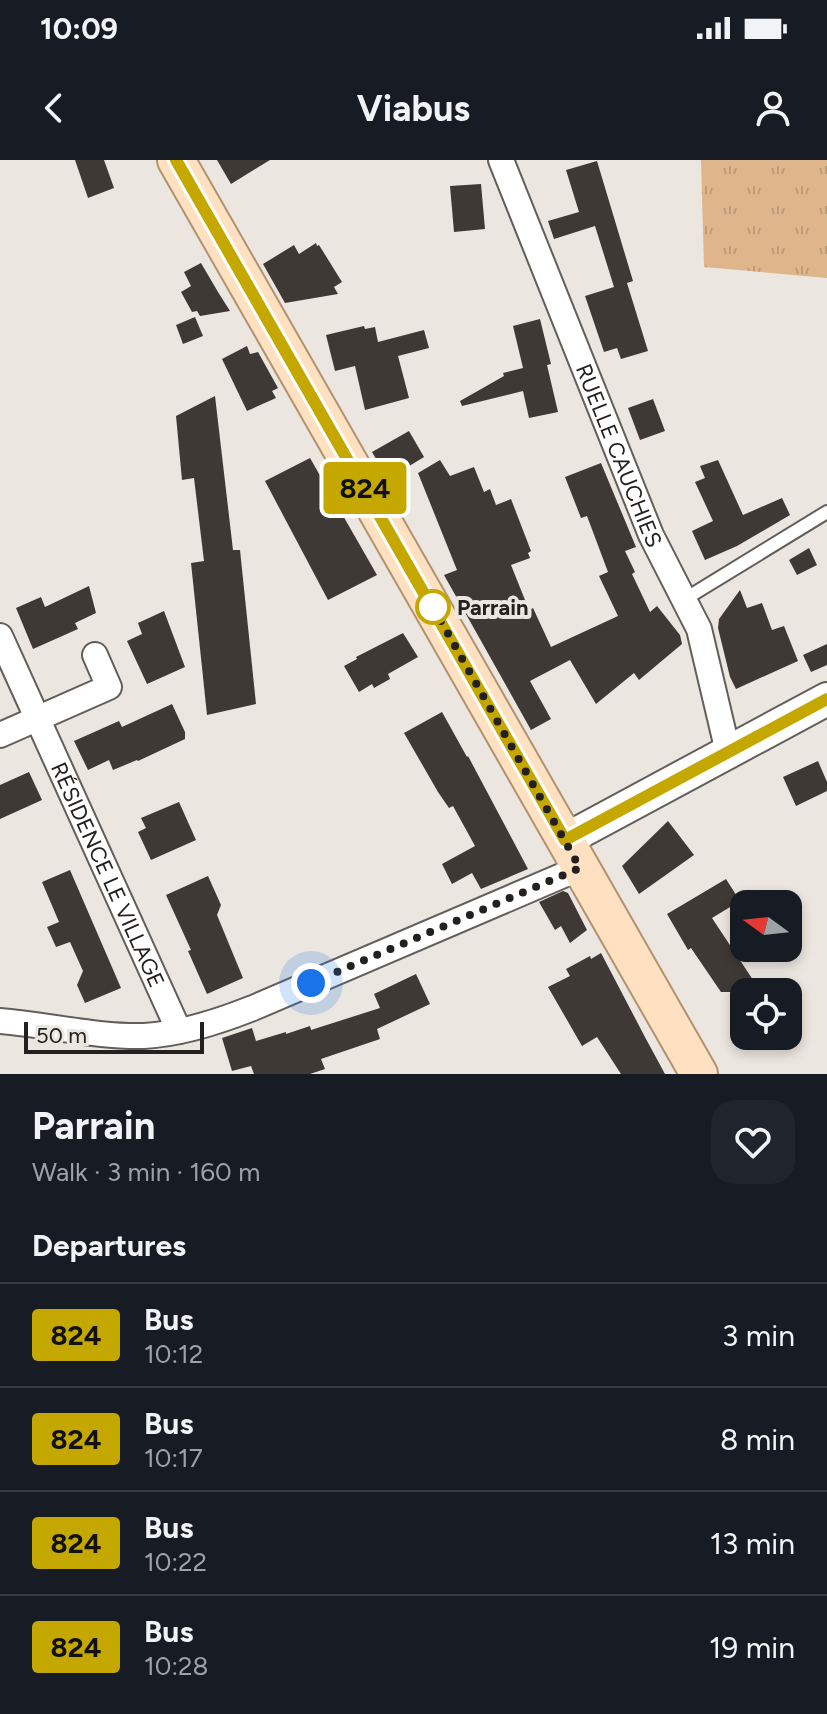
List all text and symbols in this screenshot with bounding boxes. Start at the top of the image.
text: 10:09 [40,10,118,47]
icon: back [32,86,76,130]
icon: person [751,86,795,130]
text: Viabus [357,87,470,130]
street label: RUELLE CAUCHIES [570,360,668,551]
line badge: 824 [319,462,411,514]
text: 824 [339,471,391,505]
marker: Parrain [416,590,450,624]
place label: Parrain [457,594,528,621]
street label: RÉSIDENCE LE VILLAGE [45,758,171,991]
north arrow [730,890,802,962]
map controls [730,890,802,1050]
your location [291,963,331,1003]
button: locate [730,978,802,1050]
scale bar [24,1018,204,1054]
text: 50 m [36,1022,87,1049]
button: heart [711,1100,795,1184]
text: Parrain [32,1103,155,1149]
text: Walk · 3 min · 160 m [32,1156,260,1188]
text: Departures [32,1227,186,1264]
text: Bus [144,1301,193,1338]
text: 3 min [722,1317,795,1354]
text: 824 [50,1318,102,1352]
text: 10:12 [144,1338,203,1370]
text: Bus [144,1405,193,1442]
text: 8 min [720,1421,795,1458]
text: 824 [50,1422,102,1456]
text: 10:17 [144,1442,203,1474]
text: Bus [144,1509,193,1546]
text: 13 min [710,1525,795,1562]
text: 824 [50,1526,102,1560]
text: 10:22 [144,1546,207,1578]
text: Bus [144,1613,193,1650]
text: 19 min [709,1629,795,1666]
text: 824 [50,1630,102,1664]
text: 10:28 [144,1650,208,1682]

